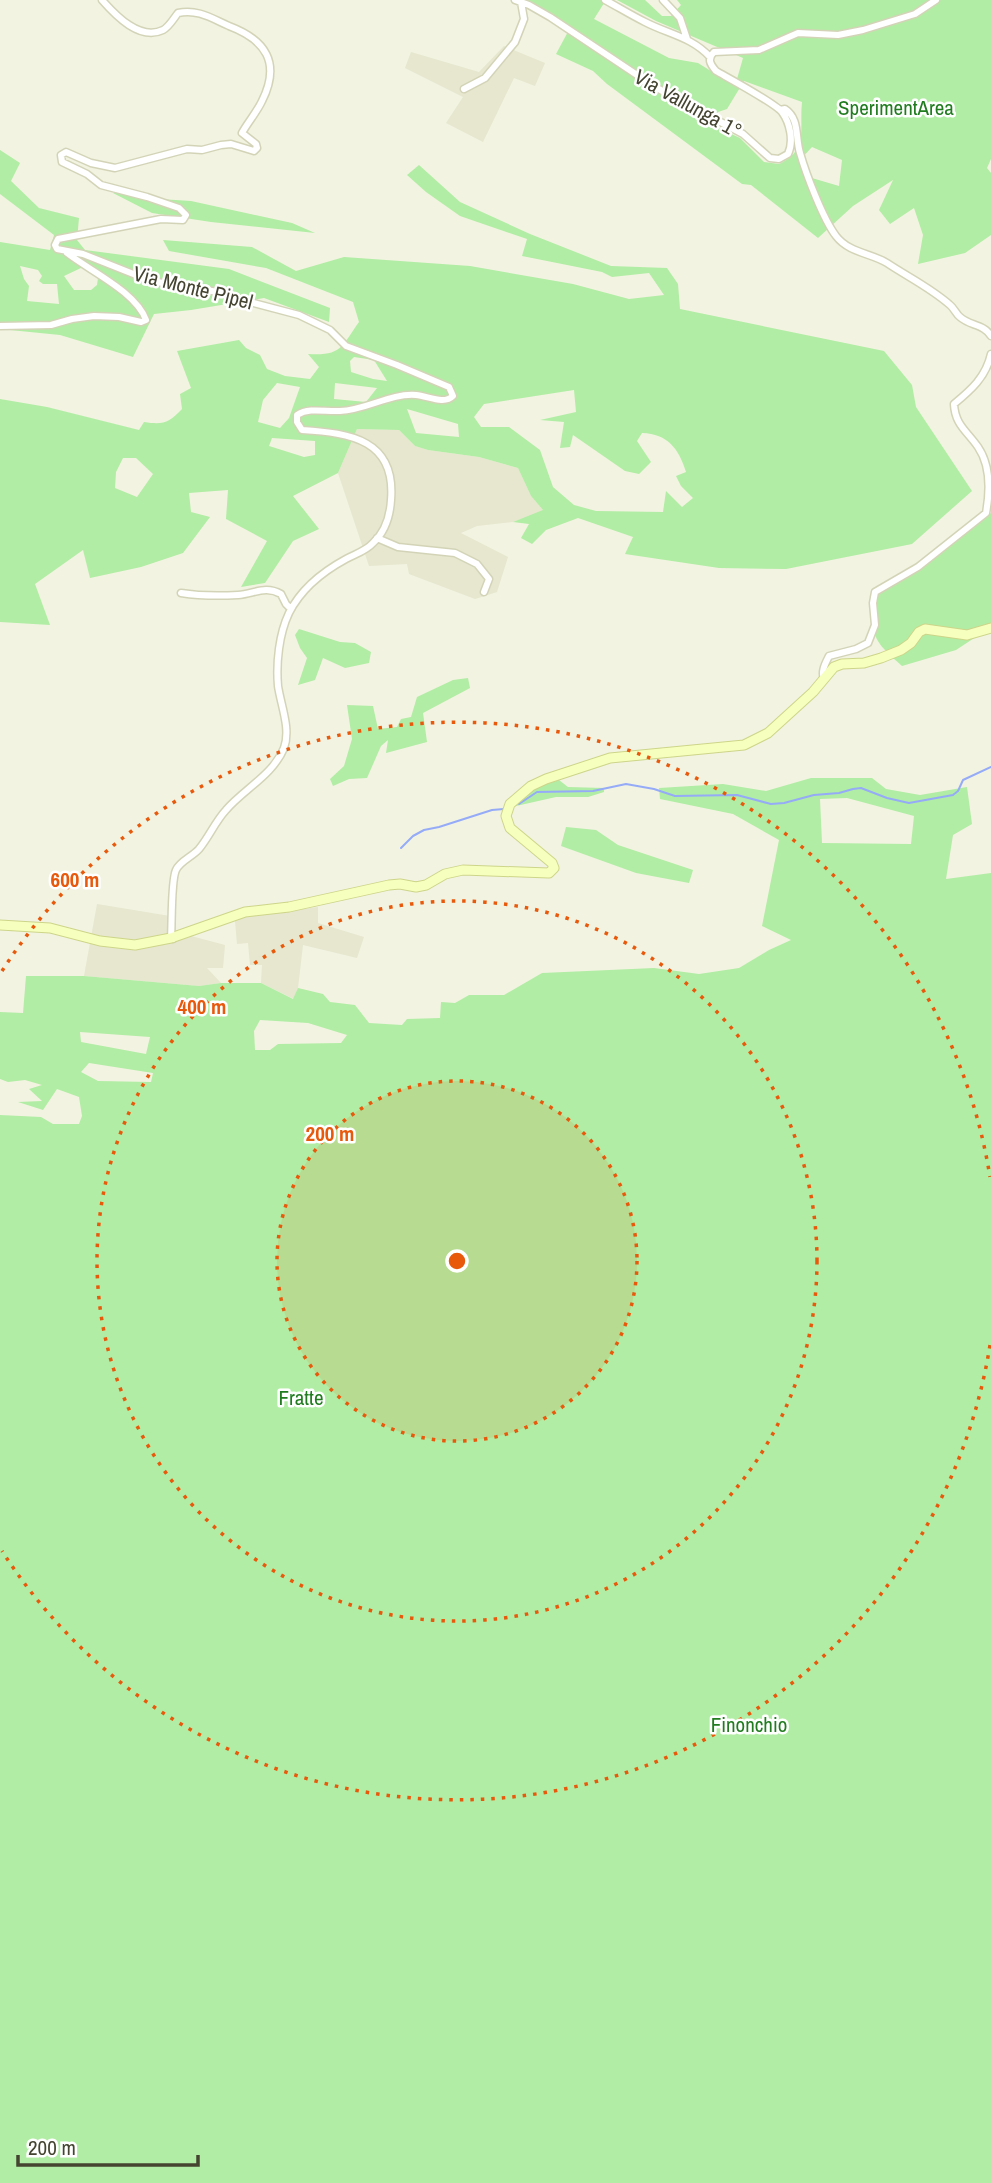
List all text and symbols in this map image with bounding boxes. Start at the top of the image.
street label: Via Vallunga 1° [629,62,747,145]
park label: SperimentArea [838,93,954,122]
street label: Via Monte Pipel [130,259,256,316]
text: 600 m [51,865,99,894]
text: 400 m [178,992,226,1021]
text: 200 m [306,1119,354,1148]
centre of rings [445,1249,469,1273]
park label: Fratte [279,1383,323,1412]
park label: Finonchio [711,1710,787,1739]
scale bar [18,2124,198,2168]
text: 200 m [28,2133,76,2162]

